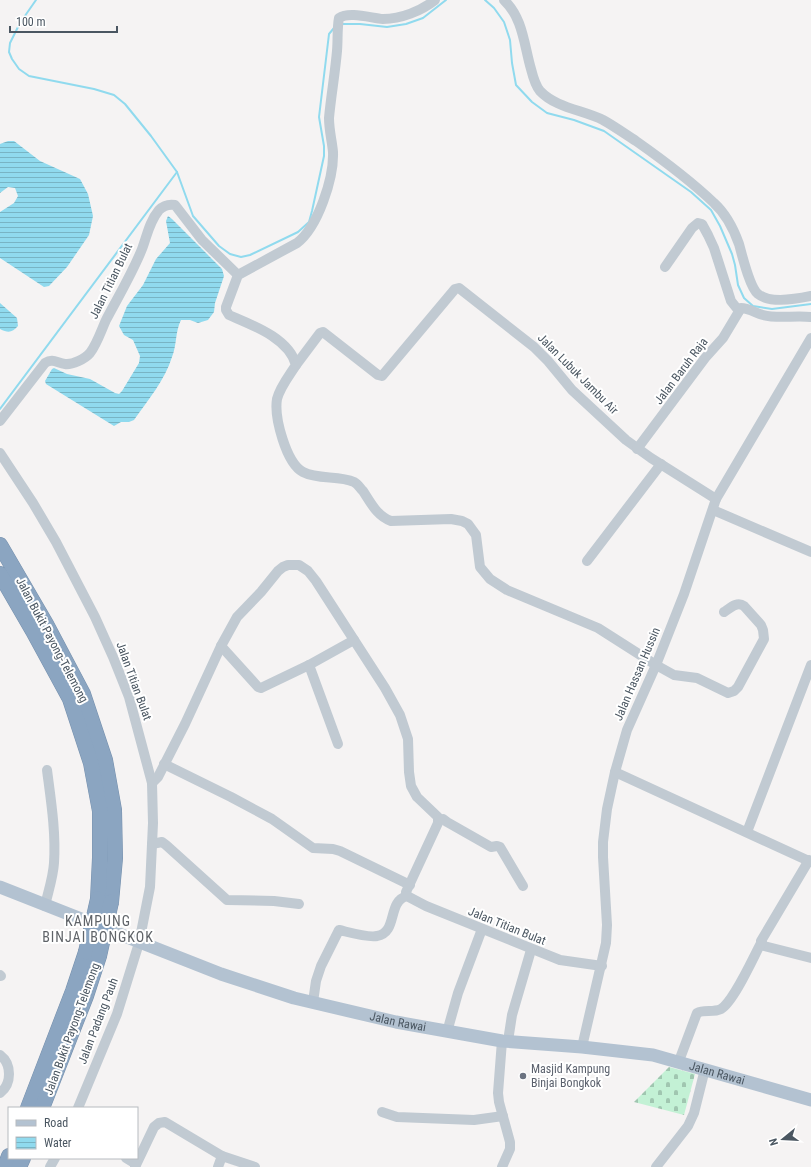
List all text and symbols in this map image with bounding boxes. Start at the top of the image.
scale bar [10,8,117,34]
text: 100 m [16,15,46,29]
street label: Jalan Titian Bulat [87,240,136,321]
street label: Jalan Lubuk Jambu Air [535,331,621,417]
street label: Jalan Baruh Raja [651,335,711,407]
street label: Jalan Bukit Payong-Telemong [13,575,91,705]
street label: Jalan Hassan Hussin [611,625,663,723]
street label: Jalan Titian Bulat [113,640,155,723]
street label: Jalan Titian Bulat [466,904,548,948]
district label: KAMPUNG BINJAI BONGKOK [42,913,154,945]
street label: Jalan Bukit Payong-Telemong [42,961,103,1097]
street label: Jalan Padang Pauh [75,976,121,1066]
street label: Jalan Rawai [368,1009,427,1034]
street label: Jalan Rawai [688,1059,746,1088]
place label: Masjid Kampung Binjai Bongkok [531,1062,610,1090]
marker: Masjid Kampung Binjai Bongkok [518,1071,528,1081]
legend [8,1107,138,1159]
text: Road [44,1116,68,1130]
north arrow [763,1119,803,1159]
text: Water [44,1136,72,1150]
text: N [767,1136,781,1147]

